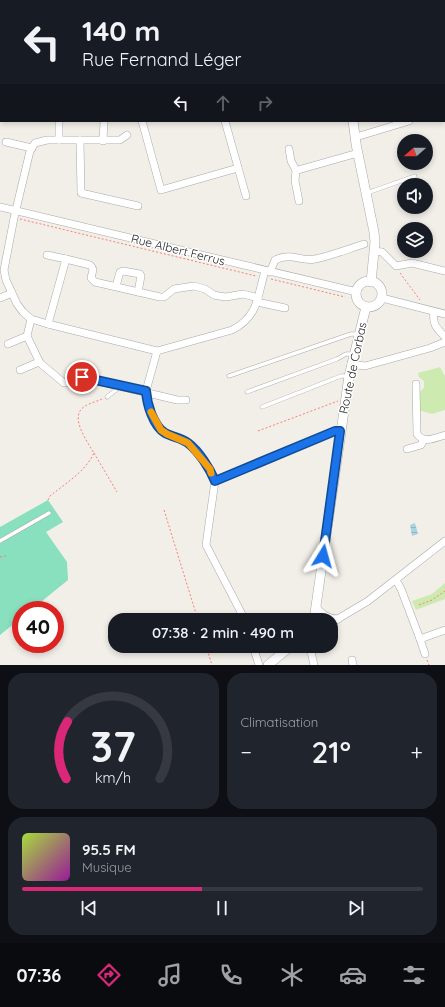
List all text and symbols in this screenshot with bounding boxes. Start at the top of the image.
text: 140 m [82,13,160,48]
icon: left [16,16,68,68]
text: Rue Fernand Léger [82,48,241,71]
icon: left [170,92,192,114]
icon: ahead [212,92,234,114]
icon: right [254,92,276,114]
north arrow [397,134,433,170]
map controls [397,134,433,258]
button: sound [397,178,433,214]
button: layers [397,222,433,258]
street label: Rue Albert Ferrus [130,231,227,269]
street label: Route de Corbas [335,320,370,415]
pin [65,360,99,394]
icon: arrive [71,366,93,388]
position arrow [302,535,344,577]
speed limit sign: 40 [12,601,64,653]
text: 07:38 · 2 min · 490 m [152,623,294,642]
text: Climatisation [241,714,318,730]
text: 37 [91,720,136,772]
text: 21° [311,733,351,771]
text: − [241,738,252,766]
text: + [411,738,423,766]
text: km/h [95,769,131,787]
text: 95.5 FM [82,840,136,859]
text: Musique [82,859,132,875]
icon: previous [78,897,100,919]
icon: pause [211,897,233,919]
icon: next [345,897,367,919]
icon: directions [95,961,123,989]
icon: music [156,961,184,989]
icon: phone [217,961,245,989]
icon: climate [278,961,306,989]
icon: car [339,961,367,989]
icon: filters [400,961,428,989]
text: 07:36 [17,964,61,987]

